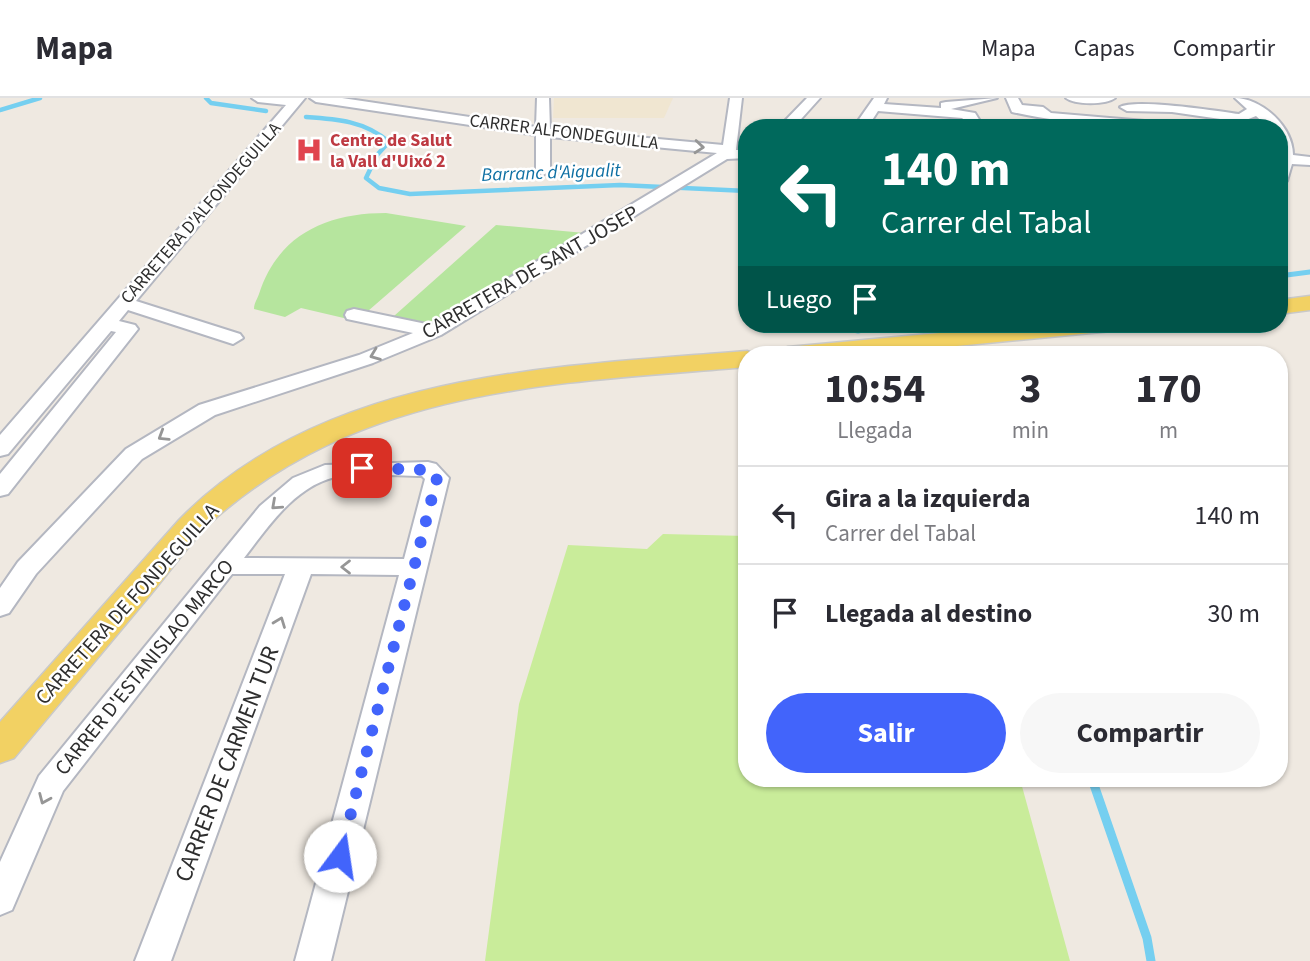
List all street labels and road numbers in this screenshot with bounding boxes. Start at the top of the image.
street label: CARRER ALFONDEGUILLA [468,108,660,156]
street label: CARRETERA D'ALFONDEGUILLA [115,117,287,309]
street label: CARRETERA DE SANT JOSEP [416,197,644,347]
street label: CARRETERA DE FONDEGUILLA [28,496,226,711]
street label: CARRER D'ESTANISLAO MARCO [47,553,241,781]
street label: CARRER DE CARMEN TUR [166,641,288,887]

